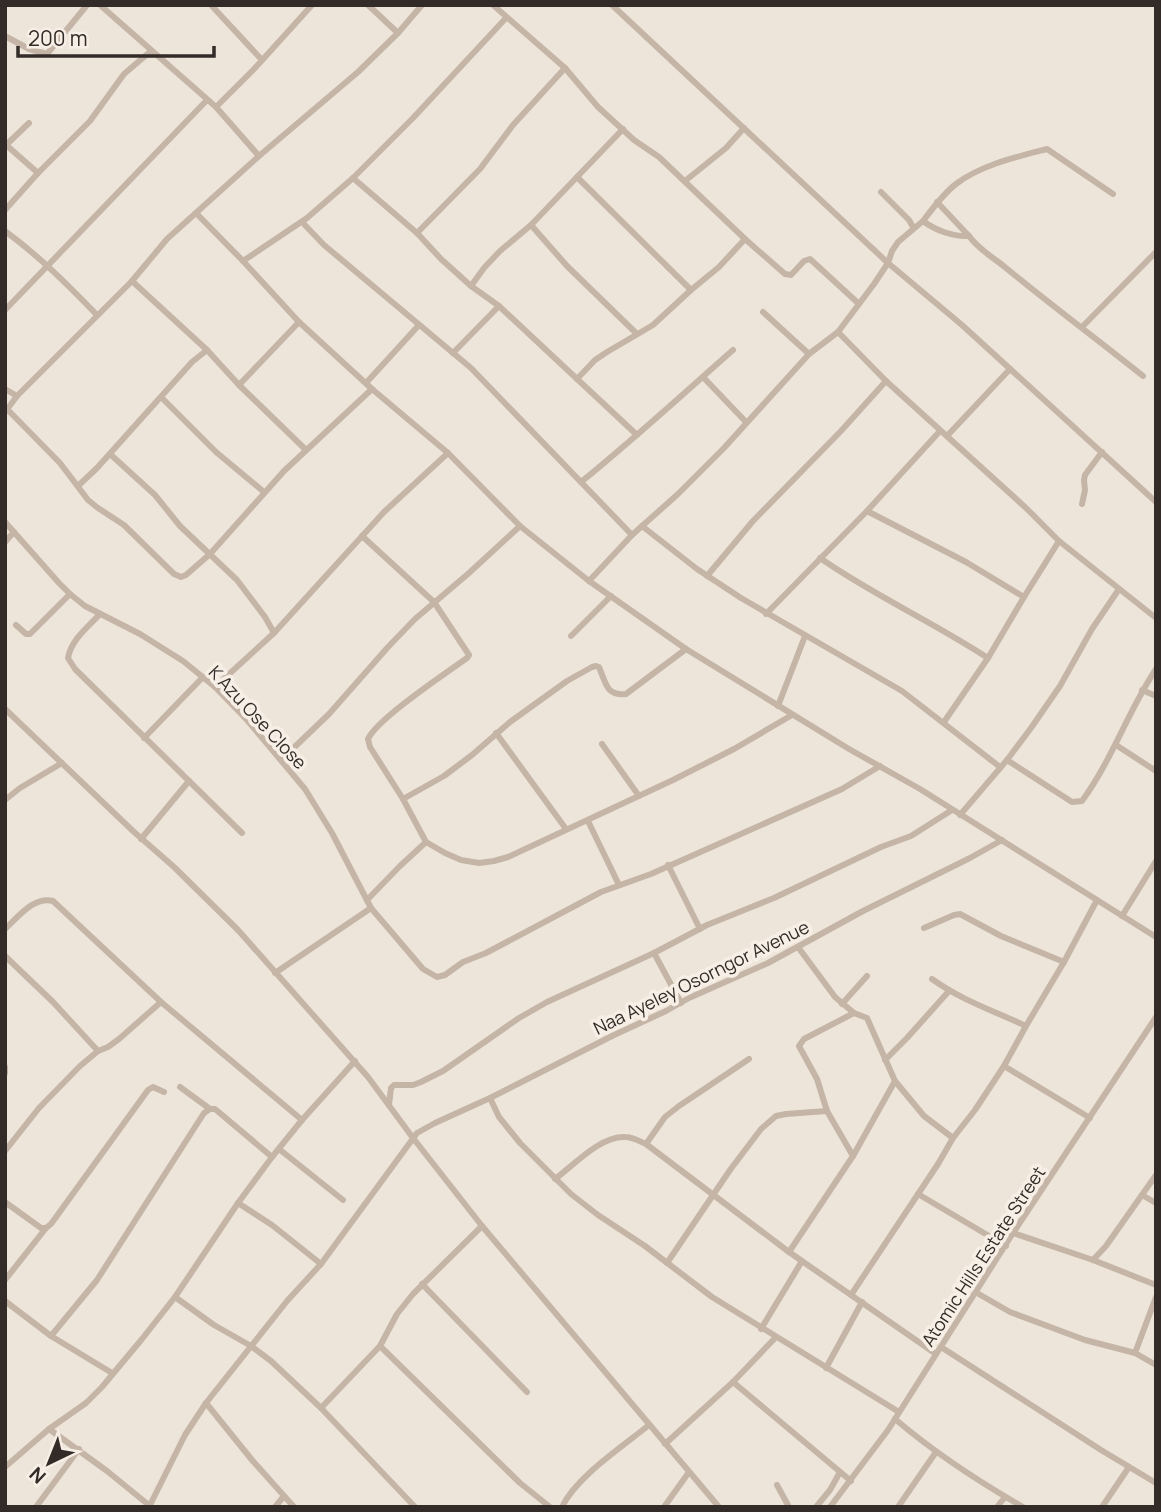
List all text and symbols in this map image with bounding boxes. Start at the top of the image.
scale bar [18,14,214,58]
text: 200 m [28,24,88,52]
street label: K Azu Ose Close [204,660,312,774]
street label: Naa Ayeley Osorngor Avenue [589,914,813,1040]
street label: Atomic Hills Estate Street [916,1161,1050,1351]
north arrow [14,1428,84,1498]
text: N [24,1461,51,1490]

